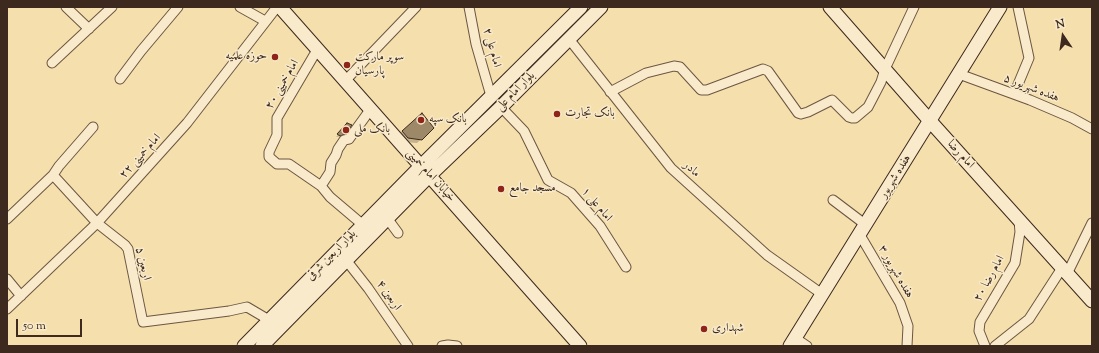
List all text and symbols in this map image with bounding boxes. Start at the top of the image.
north arrow [1043,16,1083,56]
text: N [1054,16,1066,33]
street label: امام علی ۲ [479,27,503,69]
place label: حوزه علمیه [225,50,267,64]
place label: سوپر مارکت پارسیان [355,51,404,79]
marker: حوزه علمیه [270,52,280,62]
street label: امام خمینی ۲۰ [263,58,303,112]
marker: سوپر مارکت پارسیان [342,60,352,70]
street label: بلوار امام علی [493,69,539,115]
street label: هفده شهریور ۵ [1001,72,1061,106]
place label: بانک تجارت [565,107,615,121]
marker: بانک تجارت [552,109,562,119]
place label: بانک سپه [429,113,467,127]
marker: بانک سپه [416,115,426,125]
place label: بانک ملی [354,123,390,137]
marker: بانک ملی [341,125,351,135]
street label: امام خمینی ۲۲ [117,132,165,182]
street label: امام رضا [943,138,977,172]
street label: خیابان امام خمینی [402,147,458,205]
street label: هفده شهریور [877,152,915,202]
street label: مادر [680,159,702,181]
place label: مسجد جامع [509,182,556,196]
marker: مسجد جامع [496,184,506,194]
street label: امام علی ۱ [578,185,614,225]
street label: بلوار اربعین شرقی [304,228,360,284]
street label: هفده شهریور ۳ [874,243,916,301]
street label: اربعین ۵ [131,246,153,282]
street label: امام رضا ۲۰ [971,253,1009,305]
street label: اربعین ۴ [372,278,404,314]
scale bar [18,311,84,337]
text: 50 m [23,317,46,335]
place label: شهداری [712,322,744,336]
marker: شهداری [699,324,709,334]

